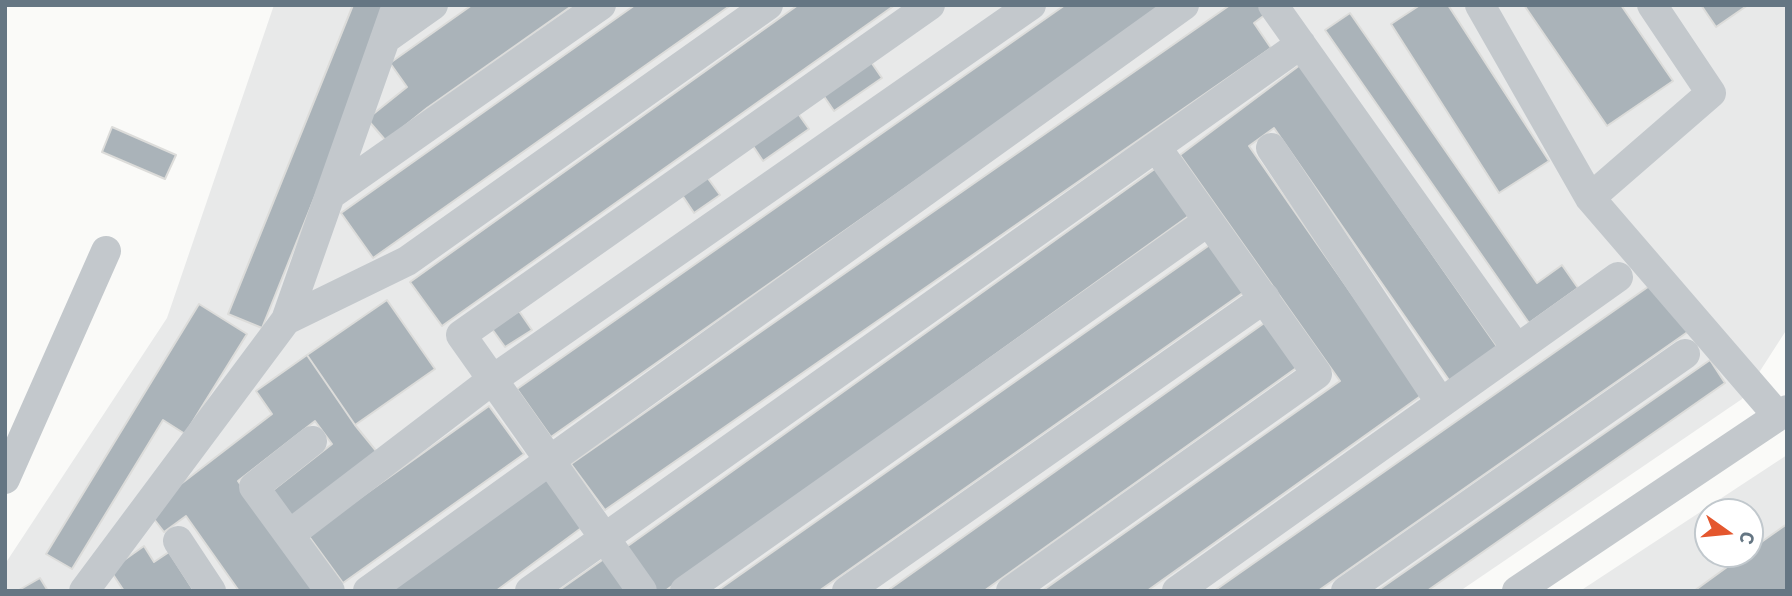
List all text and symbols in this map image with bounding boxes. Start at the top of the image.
north arrow [1694,498,1764,568]
text: С [1734,529,1761,547]

